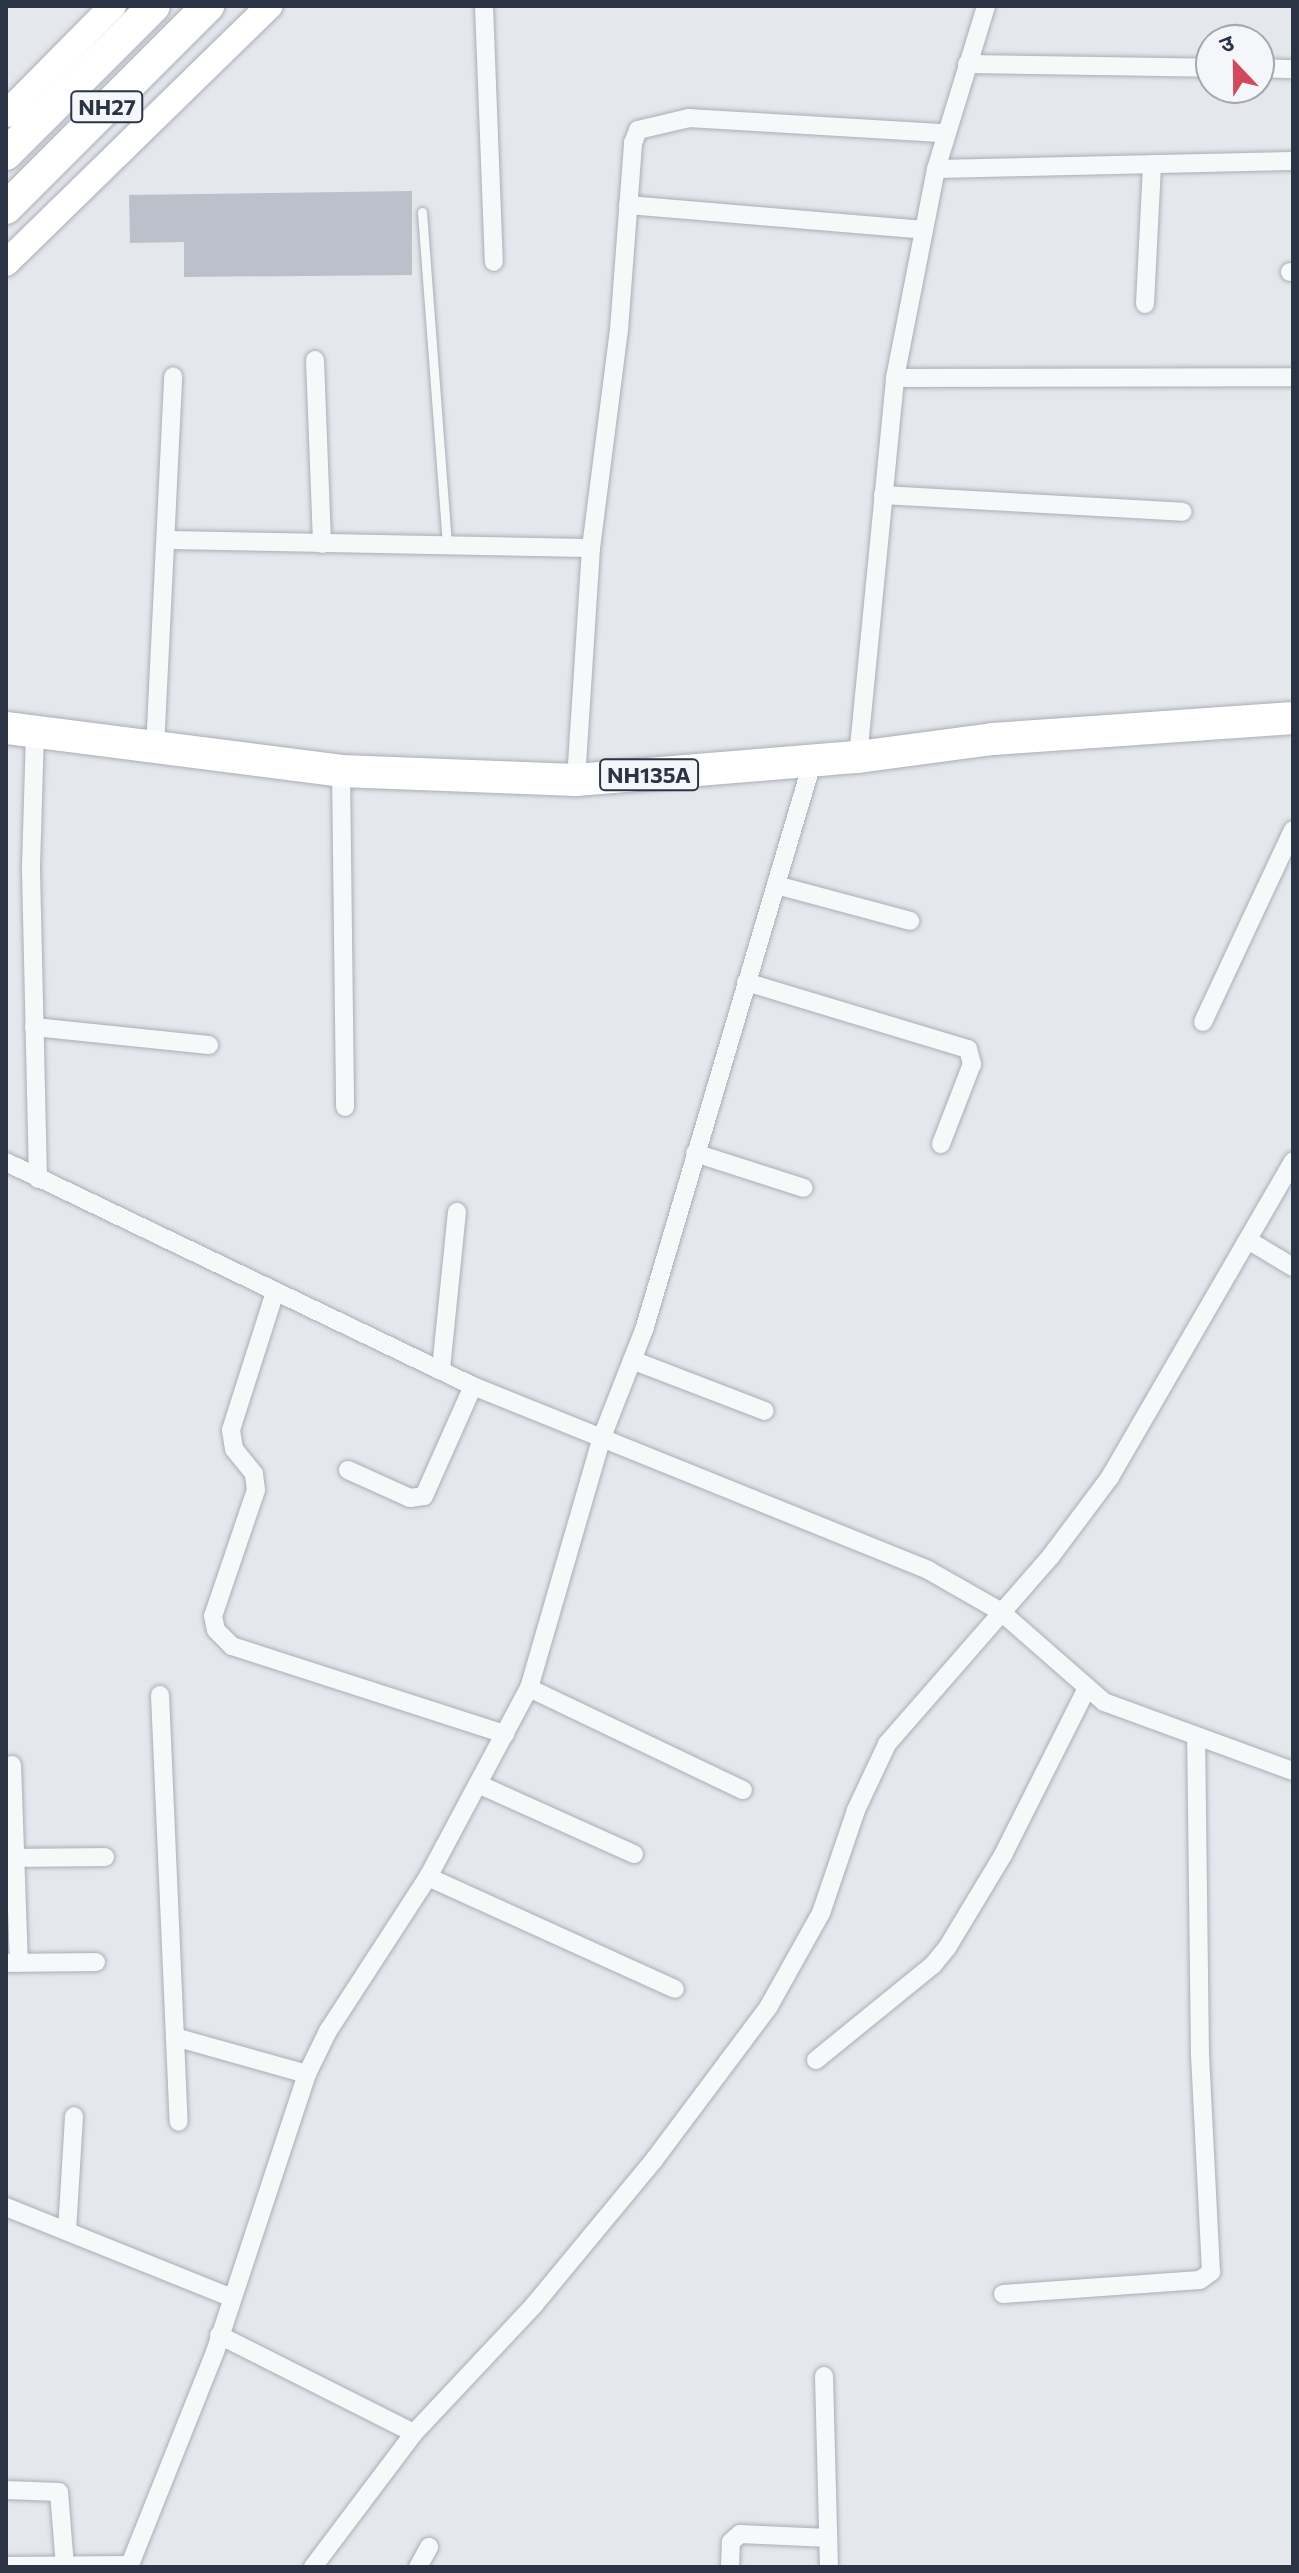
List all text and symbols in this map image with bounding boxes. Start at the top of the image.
north arrow [1195,24,1275,104]
text: उ [1216,28,1238,58]
road number: NH27 [69,89,145,125]
road number: NH135A [599,757,699,793]

